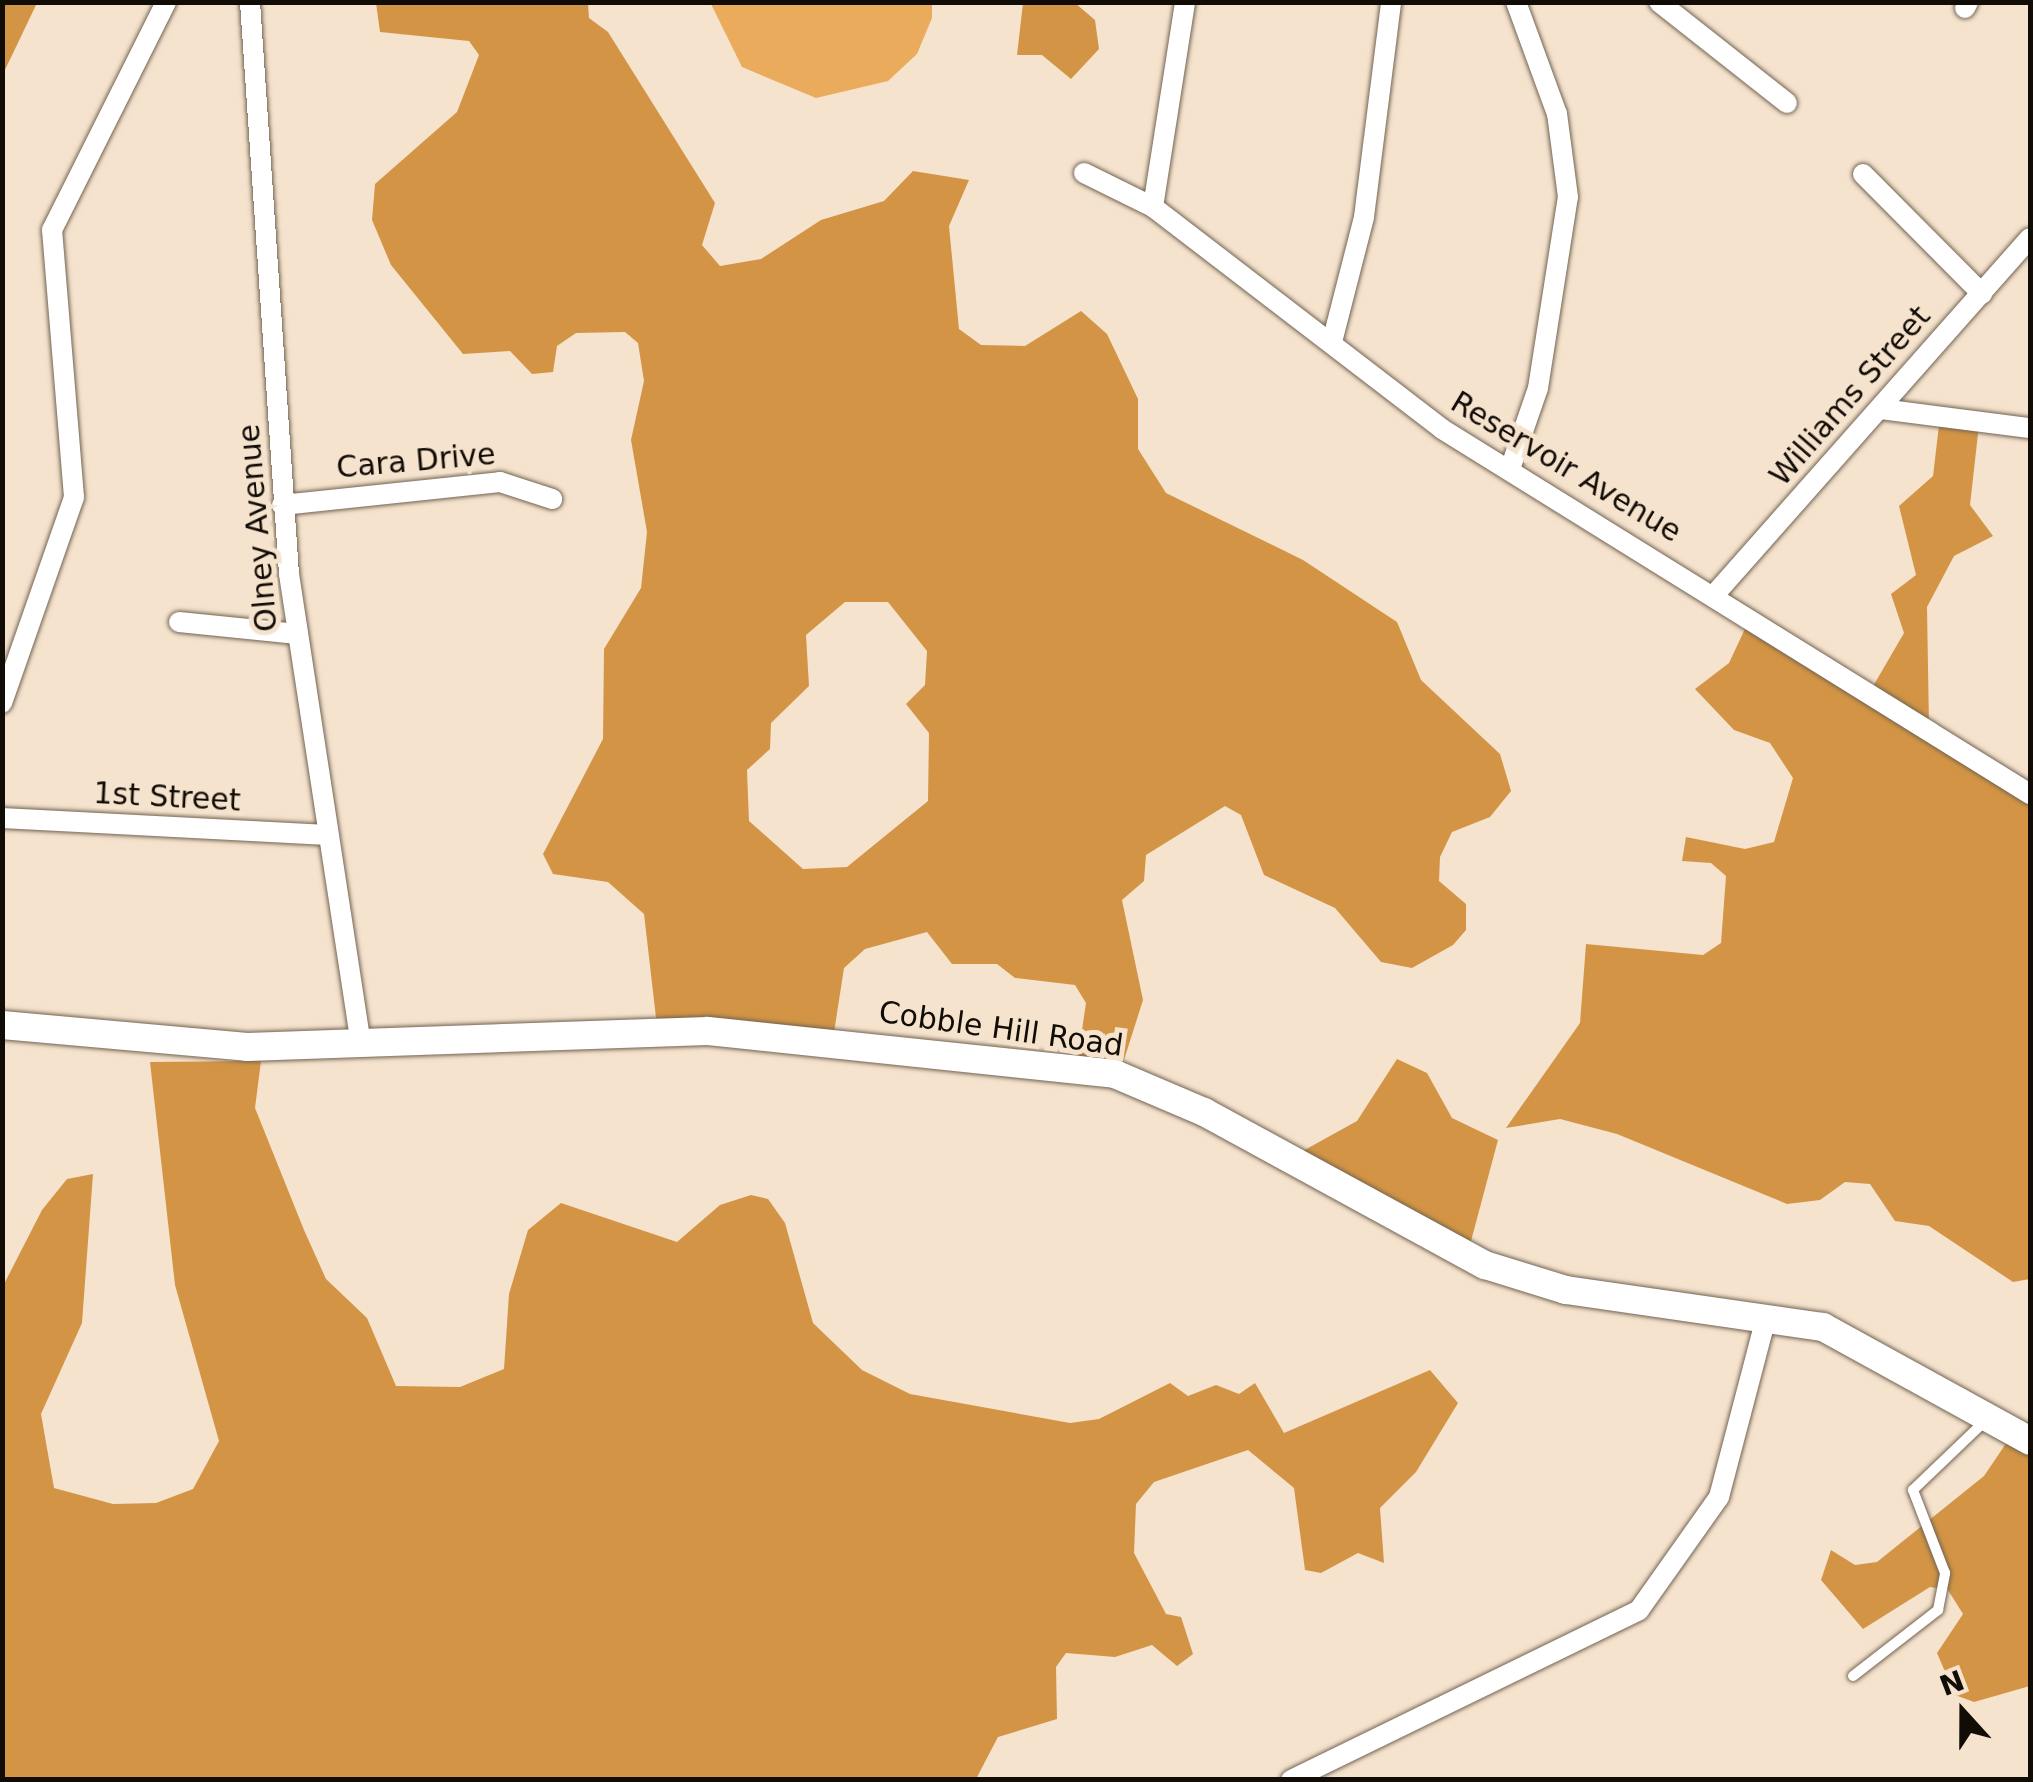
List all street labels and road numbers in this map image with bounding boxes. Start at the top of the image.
street label: Williams Street [1762,299,1938,493]
street label: Reservoir Avenue [1444,384,1688,550]
street label: Olney Avenue [231,423,285,633]
street label: Cara Drive [335,436,497,486]
street label: 1st Street [93,775,241,819]
street label: Cobble Hill Road [877,994,1125,1064]

